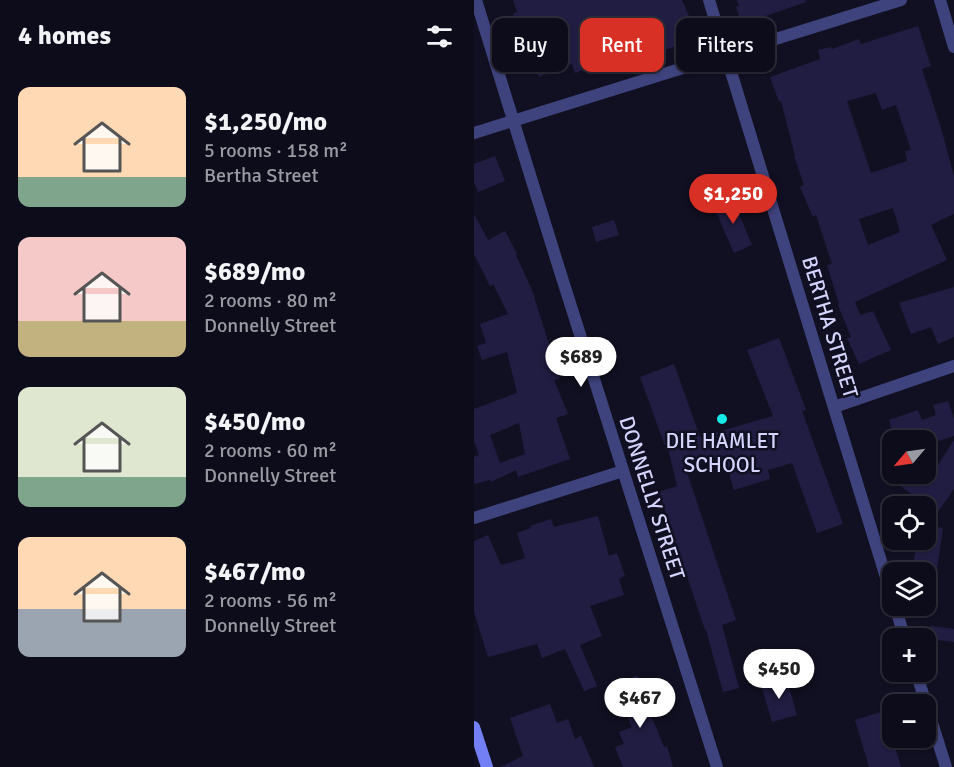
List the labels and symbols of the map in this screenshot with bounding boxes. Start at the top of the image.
pin: $1,250 [684,174,782,225]
street label: BERTHA STREET [796,253,864,402]
pin: $689 [545,337,617,388]
marker: DIE HAMLET SCHOOL [715,412,729,426]
street label: DONNELLY STREET [613,413,691,584]
place label: DIE HAMLET SCHOOL [665,428,779,478]
north arrow [882,430,936,484]
pin: $450 [743,649,815,700]
pin: $467 [604,678,676,729]

